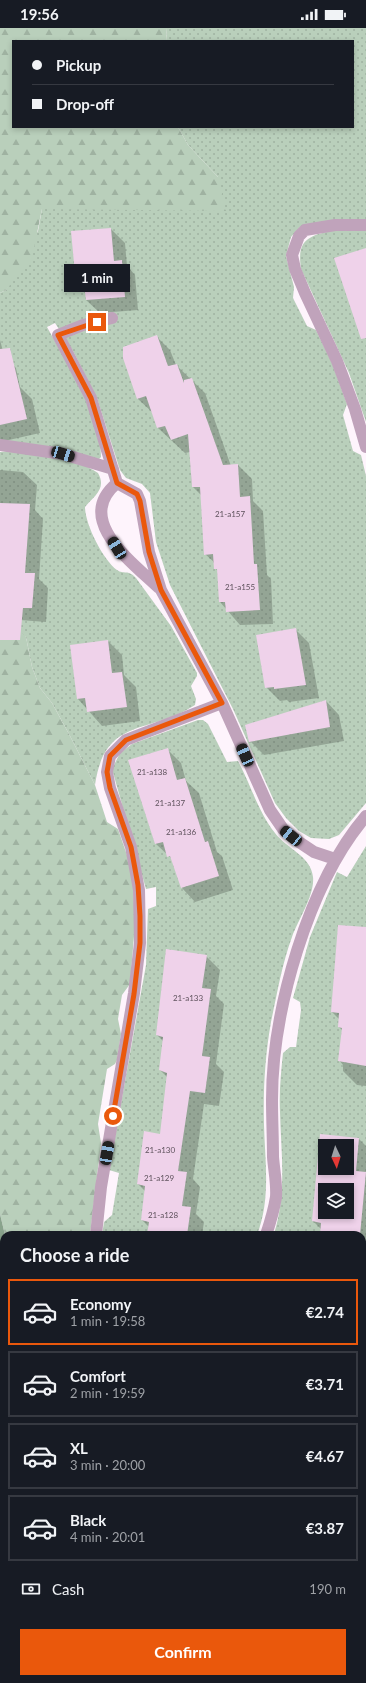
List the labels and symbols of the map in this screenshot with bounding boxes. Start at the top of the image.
callout: 1 min [64,264,130,292]
route end [88,313,106,331]
car [50,445,76,463]
house number: 21-a157 [215,509,245,519]
car [106,535,128,561]
house number: 21-a155 [225,582,255,592]
car [235,742,255,768]
house number: 21-a138 [137,767,167,777]
house number: 21-a137 [155,798,185,808]
car [278,824,304,848]
house number: 21-a136 [166,827,196,837]
house number: 21-a133 [173,993,203,1003]
route start [104,1107,122,1125]
north arrow [318,1139,354,1175]
car [99,1140,115,1166]
house number: 21-a130 [145,1145,175,1155]
house number: 21-a129 [144,1173,174,1183]
house number: 21-a128 [148,1210,178,1220]

